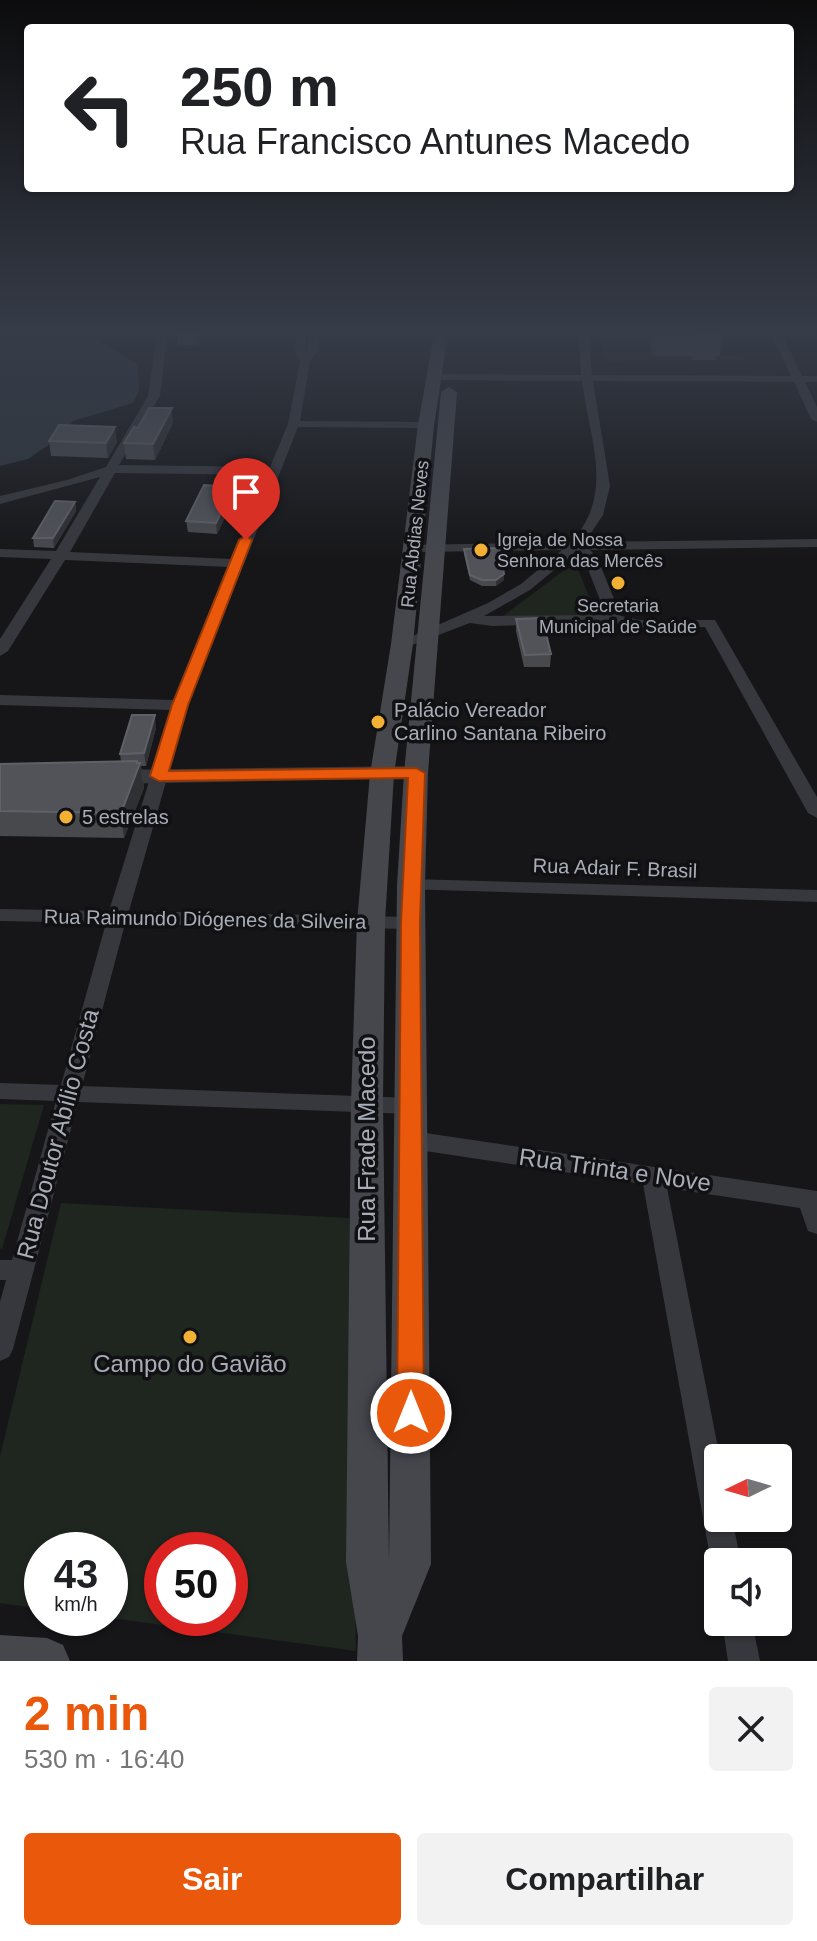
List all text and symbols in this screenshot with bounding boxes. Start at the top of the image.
text: 250 m [180,55,339,118]
icon: left [48,56,152,160]
text: Rua Francisco Antunes Macedo [180,121,690,162]
pin [212,458,280,540]
street label: Rua Abdias Neves [397,459,433,609]
icon: arrive [224,470,268,514]
place label: Igreja de Nossa Senhora das Mercês [497,530,663,571]
marker: Igreja de Nossa Senhora das Mercês [472,541,490,559]
marker: Secretaria Municipal de Saúde [609,574,627,592]
place label: Secretaria Municipal de Saúde [539,596,697,637]
place label: Palácio Vereador Carlino Santana Ribeiro [394,699,606,744]
marker: Palácio Vereador Carlino Santana Ribeiro [369,713,387,731]
place label: 5 estrelas [82,806,169,828]
marker: 5 estrelas [57,808,75,826]
street label: Rua Adair F. Brasil [532,854,698,882]
street label: Rua Raimundo Diógenes da Silveira [44,905,367,933]
street label: Rua Doutor Abílio Costa [11,1005,104,1262]
street label: Rua Frade Macedo [353,1036,380,1242]
street label: Rua Trinta e Nove [517,1143,713,1196]
marker: Campo do Gavião [181,1328,199,1346]
place label: Campo do Gavião [93,1350,287,1377]
position arrow [369,1371,453,1455]
north arrow [704,1444,792,1532]
map controls [704,1444,792,1636]
speed limit sign: 50 [144,1532,248,1636]
button: sound [704,1548,792,1636]
text: 43 [54,1552,98,1596]
text: km/h [54,1593,98,1615]
text: 2 min [24,1687,149,1740]
button: close [709,1687,793,1771]
text: 530 m · 16:40 [24,1744,184,1774]
button: Sair [24,1833,401,1925]
button: Compartilhar [417,1833,793,1925]

